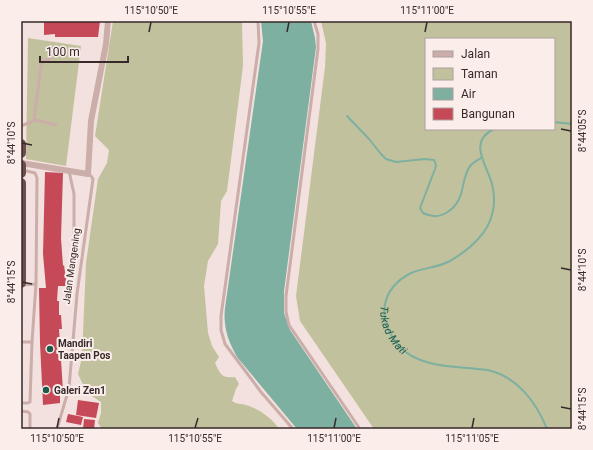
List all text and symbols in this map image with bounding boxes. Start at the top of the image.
text: 115°10'50"E [124,5,178,16]
text: 115°10'55"E [262,5,316,16]
text: 115°11'00"E [400,5,454,16]
scale bar [40,38,128,64]
legend [425,38,555,130]
text: 100 m [46,45,80,59]
text: Jalan [461,47,490,61]
text: Taman [461,67,498,81]
text: Air [461,87,476,101]
text: Bangunan [461,107,515,121]
text: 8°44'05"S [577,110,588,152]
text: 8°44'10"S [6,122,17,164]
street label: Jalan Mangening [61,227,82,305]
text: 8°44'10"S [577,249,588,291]
text: 8°44'15"S [6,261,17,303]
water label: Tukad Mati [377,305,410,358]
place label: Mandiri Taapen Pos [58,338,110,361]
marker: Mandiri Taapen Pos [45,344,55,354]
marker: Galeri Zen1 [41,385,51,395]
place label: Galeri Zen1 [54,385,106,396]
text: 8°44'15"S [577,388,588,430]
text: 115°10'50"E [30,433,84,444]
text: 115°10'55"E [168,433,222,444]
text: 115°11'00"E [307,433,361,444]
text: 115°11'05"E [445,433,499,444]

